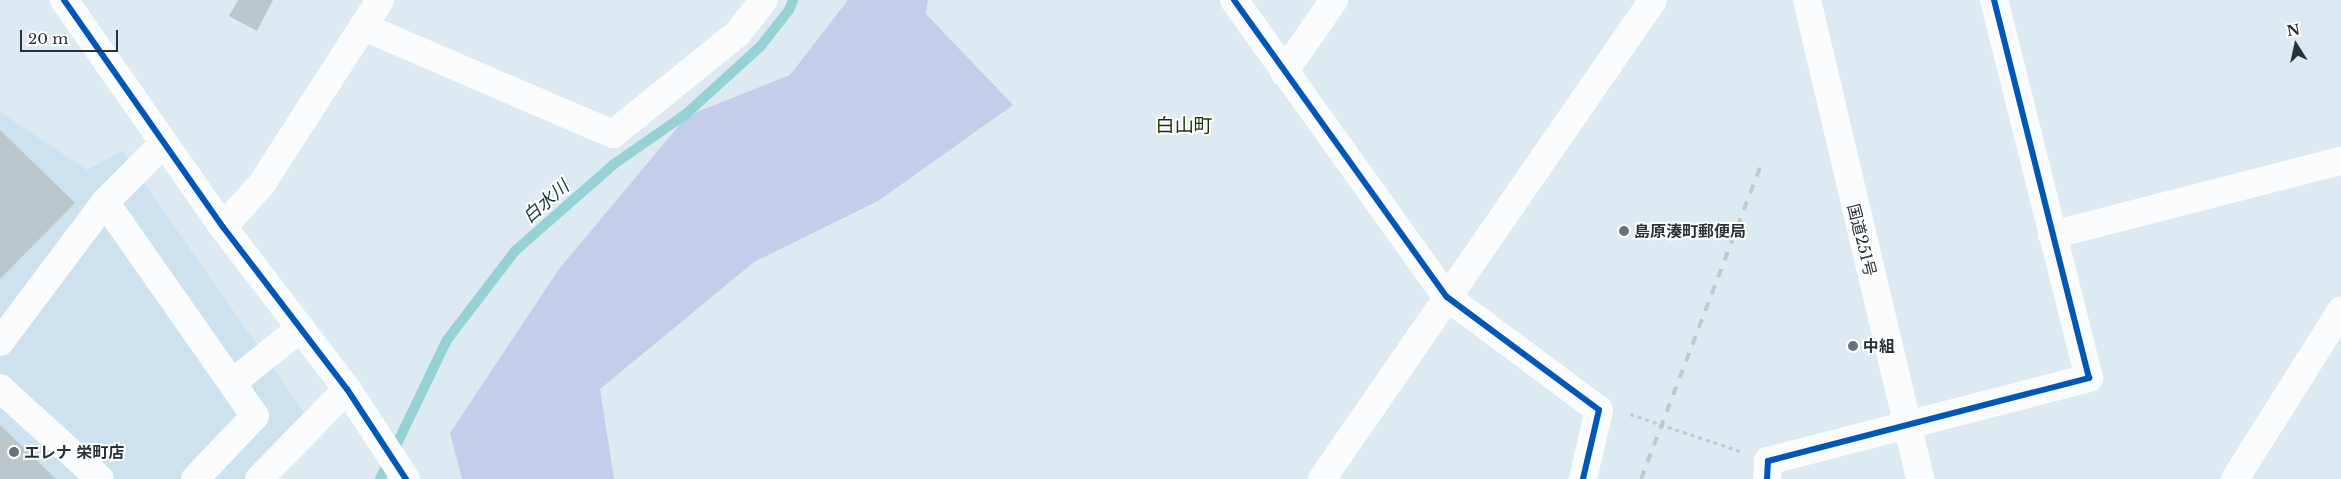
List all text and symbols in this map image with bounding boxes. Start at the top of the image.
scale bar [22,20,120,52]
north arrow [2271,20,2321,70]
text: N [2285,20,2301,40]
text: 20 m [28,29,68,48]
district label: 白山町 [1156,115,1212,137]
water label: 白水川 [519,176,573,228]
street label: 国道251号 [1844,202,1880,278]
place label: 島原湊町郵便局 [1634,221,1746,241]
marker: 島原湊町郵便局 [1618,225,1630,237]
place label: 中組 [1863,336,1895,356]
marker: 中組 [1847,340,1859,352]
place label: エレナ 栄町店 [24,442,124,462]
marker: エレナ 栄町店 [8,446,20,458]

